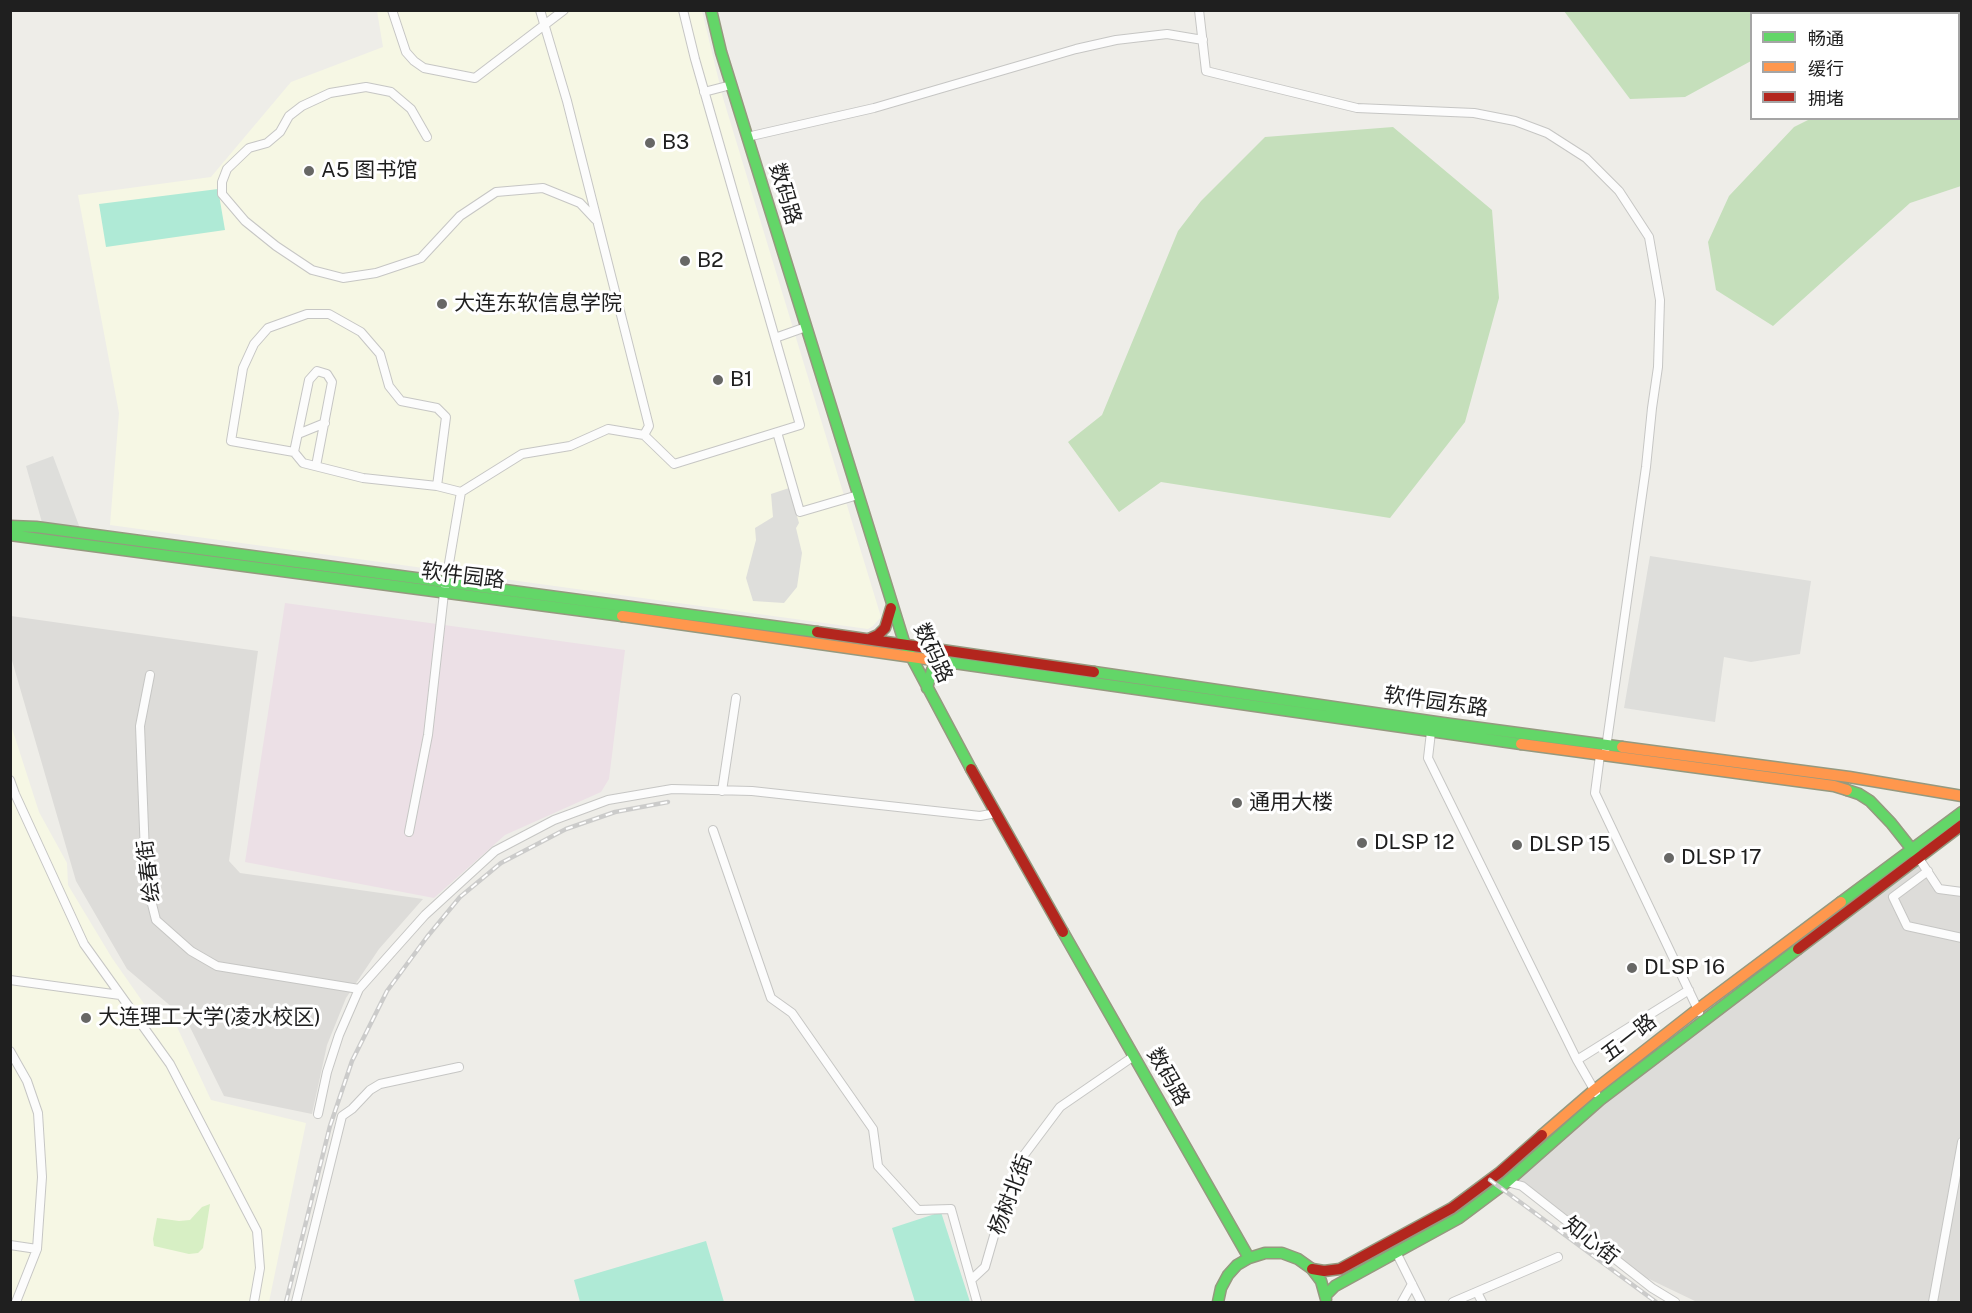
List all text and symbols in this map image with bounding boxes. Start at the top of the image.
legend [1750,12,1960,120]
text: 畅通 [1808,28,1844,49]
text: 缓行 [1808,58,1844,79]
text: 拥堵 [1808,88,1844,109]
place label: B3 [662,130,689,156]
marker: B3 [643,136,657,150]
place label: A5 图书馆 [321,158,417,184]
street label: 数码路 [764,160,806,228]
marker: A5 图书馆 [302,164,316,178]
place label: B2 [697,248,724,274]
marker: B2 [678,254,692,268]
place label: 大连东软信息学院 [454,291,622,317]
marker: 大连东软信息学院 [435,297,449,311]
place label: B1 [730,367,753,393]
marker: B1 [711,373,725,387]
street label: 软件园路 [420,558,506,594]
street label: 数码路 [908,619,958,687]
street label: 软件园东路 [1382,682,1490,722]
place label: 通用大楼 [1249,790,1333,816]
marker: 通用大楼 [1230,796,1244,810]
place label: DLSP 12 [1374,830,1455,856]
place label: DLSP 15 [1529,832,1610,858]
marker: DLSP 12 [1355,836,1369,850]
street label: 绘春街 [133,838,165,904]
marker: DLSP 15 [1510,838,1524,852]
place label: DLSP 17 [1681,845,1762,871]
marker: DLSP 17 [1662,851,1676,865]
place label: DLSP 16 [1644,955,1725,981]
marker: DLSP 16 [1625,961,1639,975]
place label: 大连理工大学(凌水校区) [98,1005,321,1031]
street label: 五一路 [1596,1009,1662,1067]
marker: 大连理工大学(凌水校区) [79,1011,93,1025]
street label: 数码路 [1141,1043,1195,1111]
street label: 杨树北街 [984,1151,1038,1239]
street label: 知心街 [1558,1212,1624,1270]

